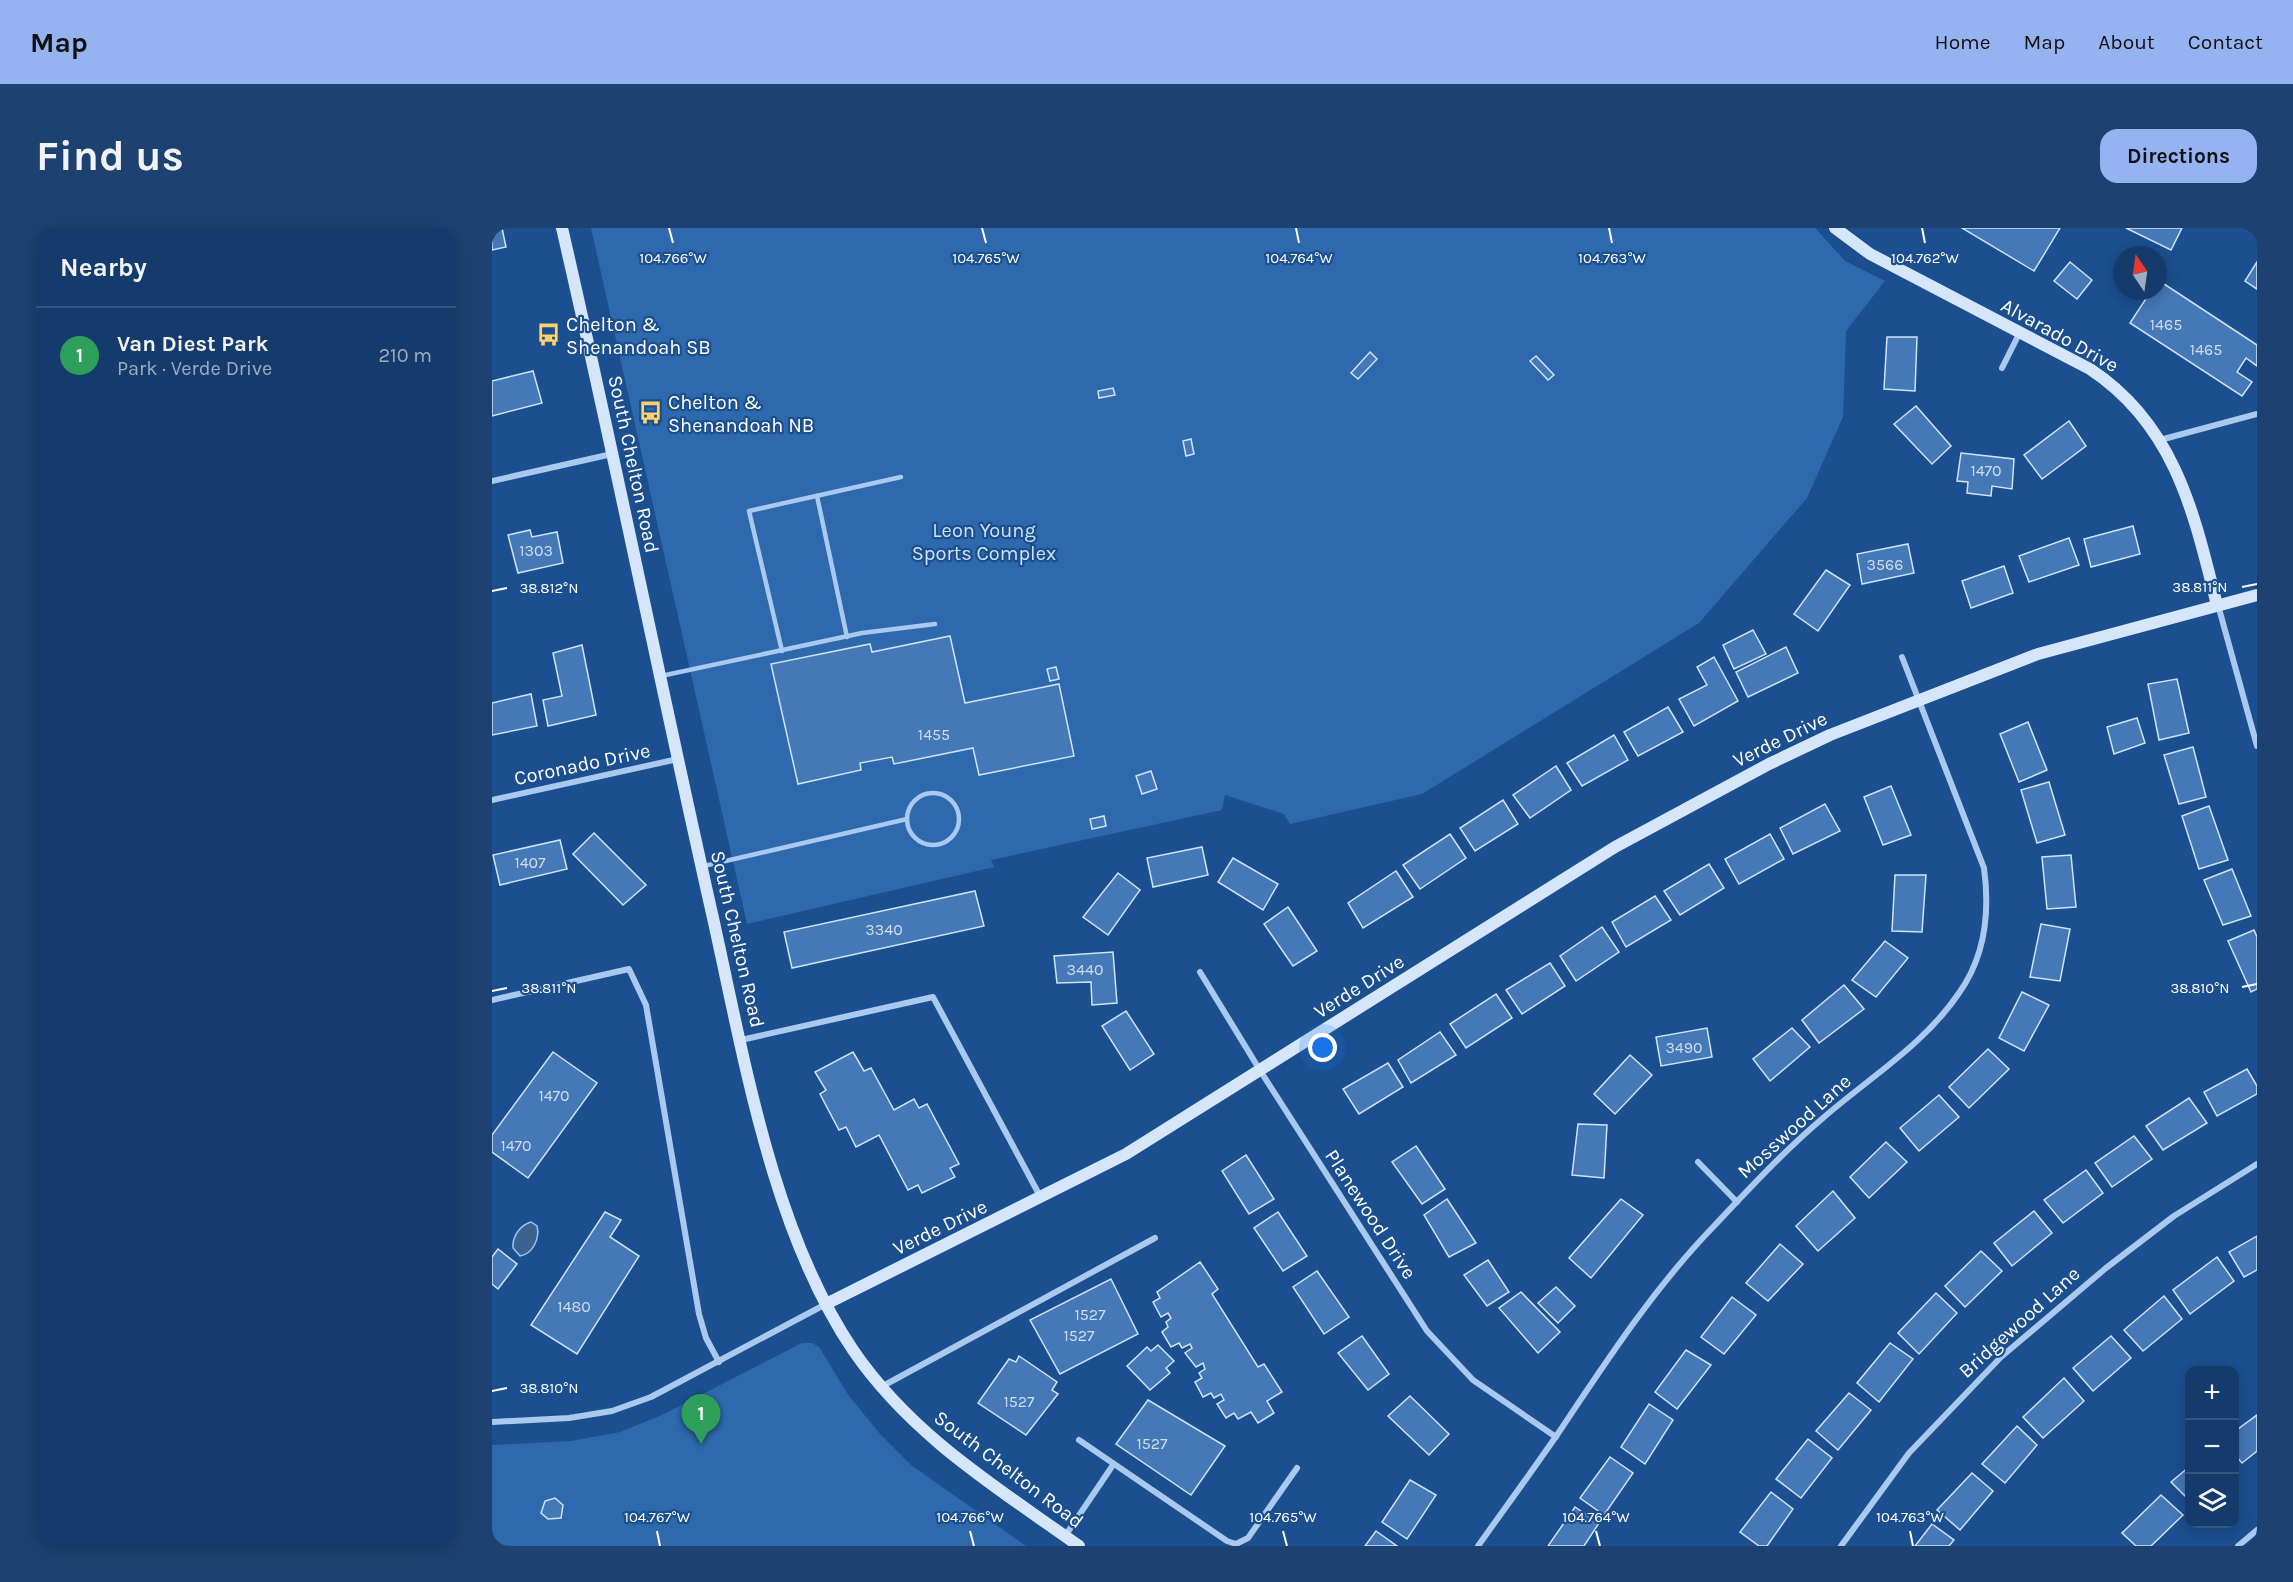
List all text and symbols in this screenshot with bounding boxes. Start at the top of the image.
text: Map [30,26,88,59]
text: Home [1935,30,1991,54]
text: Map [2024,30,2065,54]
text: About [2098,30,2155,54]
text: Contact [2188,30,2263,54]
button: Directions [2100,129,2257,183]
text: Find us [36,131,184,181]
north arrow [2113,246,2167,300]
text: 104.766°W [639,249,707,267]
text: 104.765°W [952,249,1020,267]
text: 104.764°W [1265,249,1333,267]
text: 104.763°W [1578,249,1647,267]
text: 104.762°W [1891,249,1959,267]
text: Nearby [60,252,147,283]
street label: Alvarado Drive [1997,294,2122,377]
place label: Chelton & Shenandoah SB [566,313,711,359]
house number: 1465 [2150,315,2182,334]
bus stop icon: Chelton & Shenandoah SB [535,322,561,348]
text: Van Diest Park [117,331,269,357]
house number: 1465 [2190,340,2222,359]
text: 1 [76,344,83,367]
text: 210 m [378,344,432,367]
text: Park · Verde Drive [117,357,272,380]
street label: South Chelton Road [603,373,664,555]
place label: Chelton & Shenandoah NB [668,391,814,437]
bus stop icon: Chelton & Shenandoah NB [637,400,663,426]
house number: 1470 [1970,461,2002,480]
park label: Leon Young Sports Complex [912,519,1056,565]
house number: 1303 [519,541,553,560]
house number: 3566 [1867,555,1903,574]
text: 38.811°N [2172,578,2228,596]
text: 38.812°N [520,579,579,597]
street label: Verde Drive [1729,707,1831,772]
house number: 1455 [918,725,950,744]
street label: Coronado Drive [512,739,652,790]
street label: South Chelton Road [706,848,769,1030]
house number: 1407 [514,853,546,872]
house number: 3340 [865,920,903,939]
street label: Verde Drive [1310,950,1408,1023]
house number: 3440 [1067,960,1103,979]
text: 38.811°N [521,979,577,997]
text: 38.810°N [2170,979,2230,997]
your location [1308,1033,1337,1062]
house number: 3490 [1665,1038,1703,1057]
street label: Mosswood Lane [1733,1069,1856,1183]
house number: 1470 [538,1086,570,1105]
house number: 1470 [500,1136,532,1155]
street label: Planewood Drive [1320,1145,1421,1283]
street label: Verde Drive [889,1195,991,1260]
street label: Bridgewood Lane [1954,1262,2085,1383]
house number: 1480 [557,1297,591,1316]
house number: 1527 [1074,1305,1106,1324]
house number: 1527 [1063,1326,1095,1345]
map controls [2185,1366,2239,1528]
button: + [2185,1366,2239,1420]
text: 38.810°N [519,1379,579,1397]
house number: 1527 [1003,1392,1035,1411]
pin: 1 [682,1394,720,1444]
street label: South Chelton Road [930,1406,1088,1533]
button: − [2185,1420,2239,1474]
house number: 1527 [1136,1434,1168,1453]
button: layers [2185,1474,2239,1528]
text: 104.767°W [624,1508,691,1526]
text: 104.766°W [936,1508,1004,1526]
text: 104.765°W [1249,1508,1317,1526]
text: 104.764°W [1562,1508,1630,1526]
text: 104.763°W [1876,1508,1945,1526]

